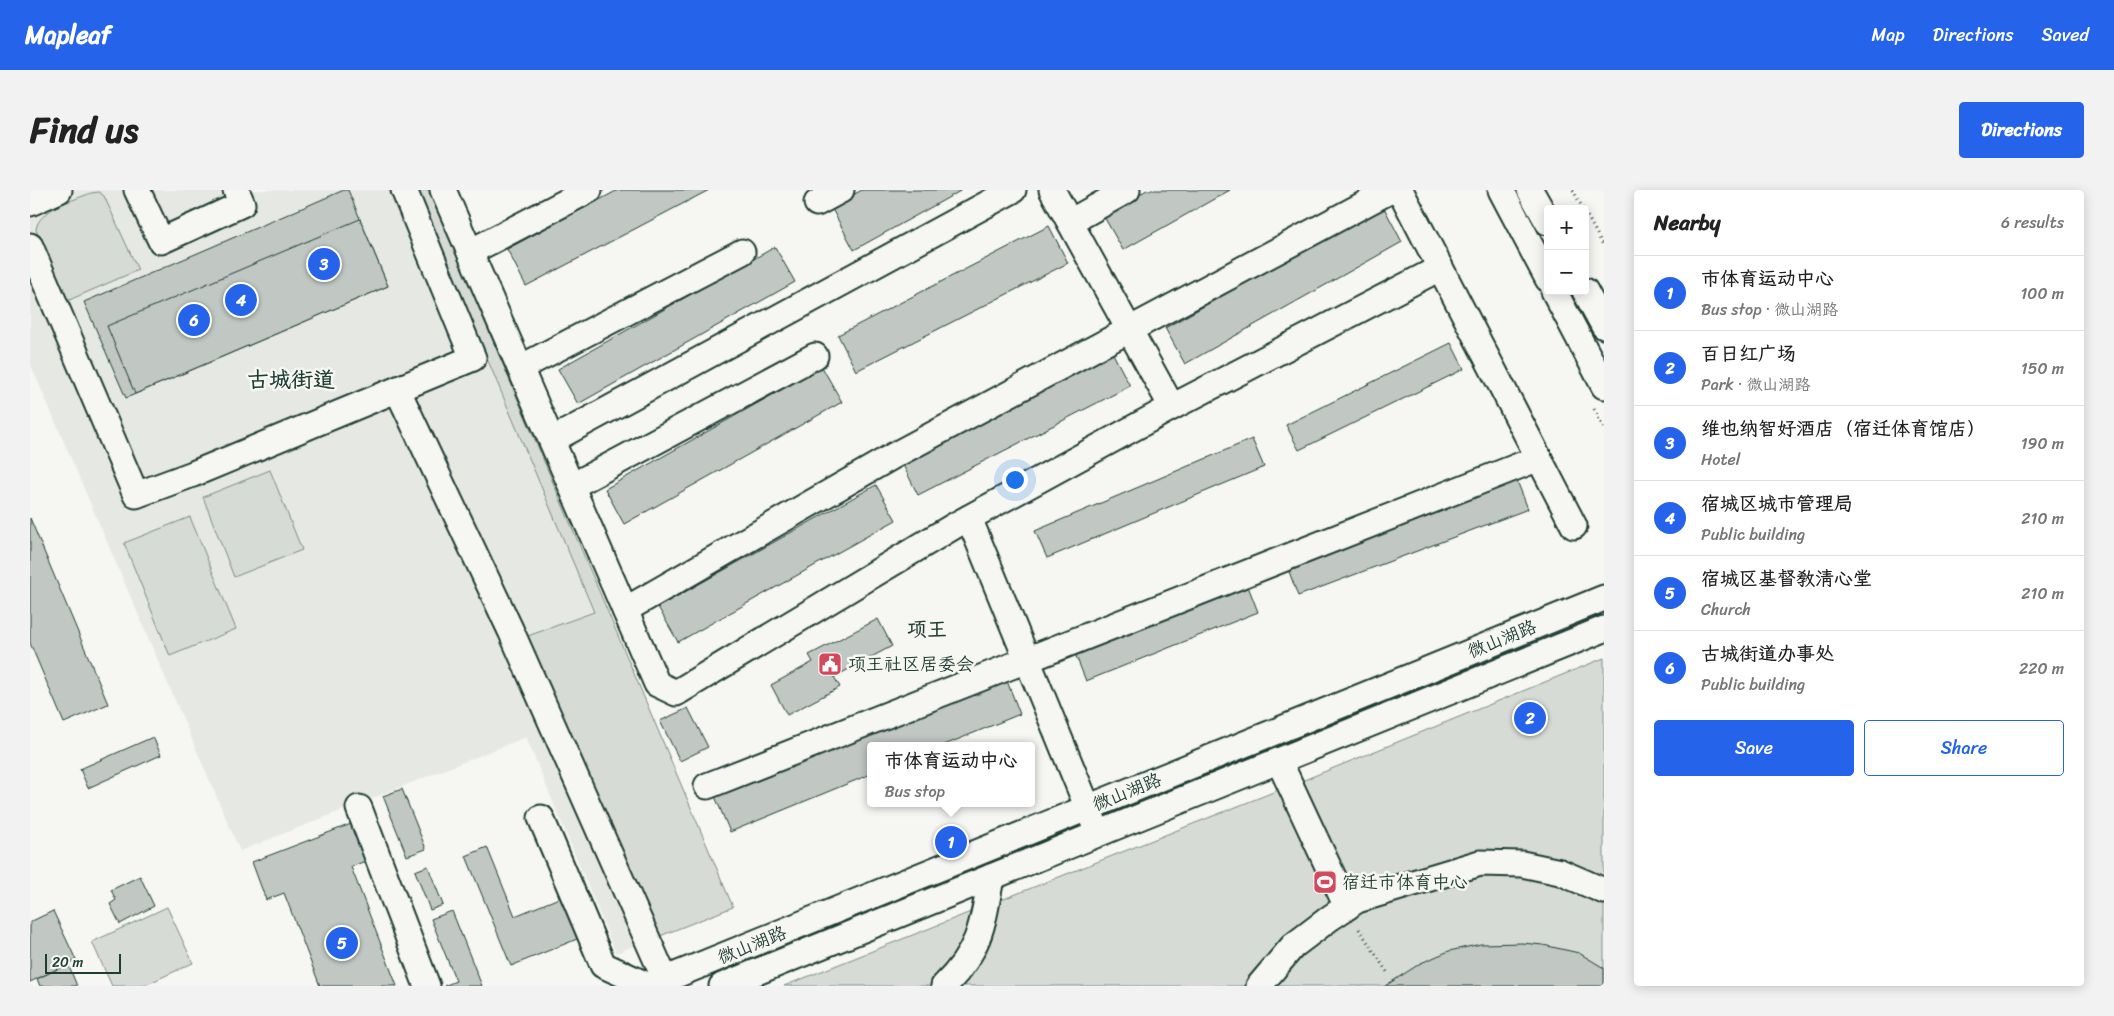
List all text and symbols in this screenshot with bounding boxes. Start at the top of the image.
text: Mapleaf [25,14,111,56]
text: Map [1872,19,1905,51]
text: Directions [1933,19,2014,51]
text: Saved [2042,19,2089,51]
text: Find us [30,99,138,161]
button: Directions [1959,102,2084,158]
text: Nearby [1654,204,1720,242]
map controls [1544,205,1589,295]
button: + [1544,205,1589,250]
text: 6 results [2001,208,2064,237]
pin: 3 [308,245,340,283]
button: − [1544,250,1589,295]
text: 市体育运动中心 [1701,262,1834,295]
text: 1 [1667,279,1673,308]
text: 100 m [2020,279,2064,308]
pin: 4 [225,281,257,319]
text: Bus stop · 微山湖路 [1701,295,1838,324]
pin: 6 [178,301,210,339]
text: 百日红广场 [1701,337,1796,370]
text: 2 [1665,354,1675,383]
text: 150 m [2021,354,2064,383]
district label: 古城街道 [247,360,335,399]
text: Park · 微山湖路 [1701,370,1810,399]
text: 维也纳智好酒店（宿迁体育馆店） [1701,412,1986,445]
text: 3 [1666,429,1674,458]
text: 190 m [2021,429,2064,458]
text: Hotel [1701,445,1740,474]
your location [1002,467,1028,493]
text: 宿城区城市管理局 [1701,487,1853,520]
text: 4 [1665,504,1675,533]
text: 210 m [2021,504,2064,533]
text: Public building [1701,520,1805,549]
text: 宿城区基督教清心堂 [1701,562,1872,595]
text: 5 [1665,579,1675,608]
text: 210 m [2021,579,2064,608]
text: Church [1701,595,1751,624]
street label: 微山湖路 [1463,611,1541,667]
district label: 项王 [907,612,947,647]
text: 古城街道办事处 [1701,637,1834,670]
place label: 项王社区居委会 [848,648,974,680]
public building icon: 项王社区居委会 [817,651,843,677]
text: 6 [1665,654,1675,683]
text: 220 m [2019,654,2064,683]
text: Public building [1701,670,1805,699]
pin: 2 [1514,699,1546,737]
button: Save [1654,720,1854,776]
button: Share [1864,720,2064,776]
popup [867,742,1035,807]
text: 市体育运动中心 [884,744,1018,777]
street label: 微山湖路 [1088,764,1166,820]
text: Bus stop [884,777,945,806]
pin: 1 [935,823,967,861]
place label: 宿迁市体育中心 [1342,866,1468,898]
sports icon: 宿迁市体育中心 [1312,869,1338,895]
street label: 微山湖路 [713,917,791,973]
pin: 5 [326,924,358,962]
text: 20 m [52,950,83,975]
scale bar [45,951,121,974]

